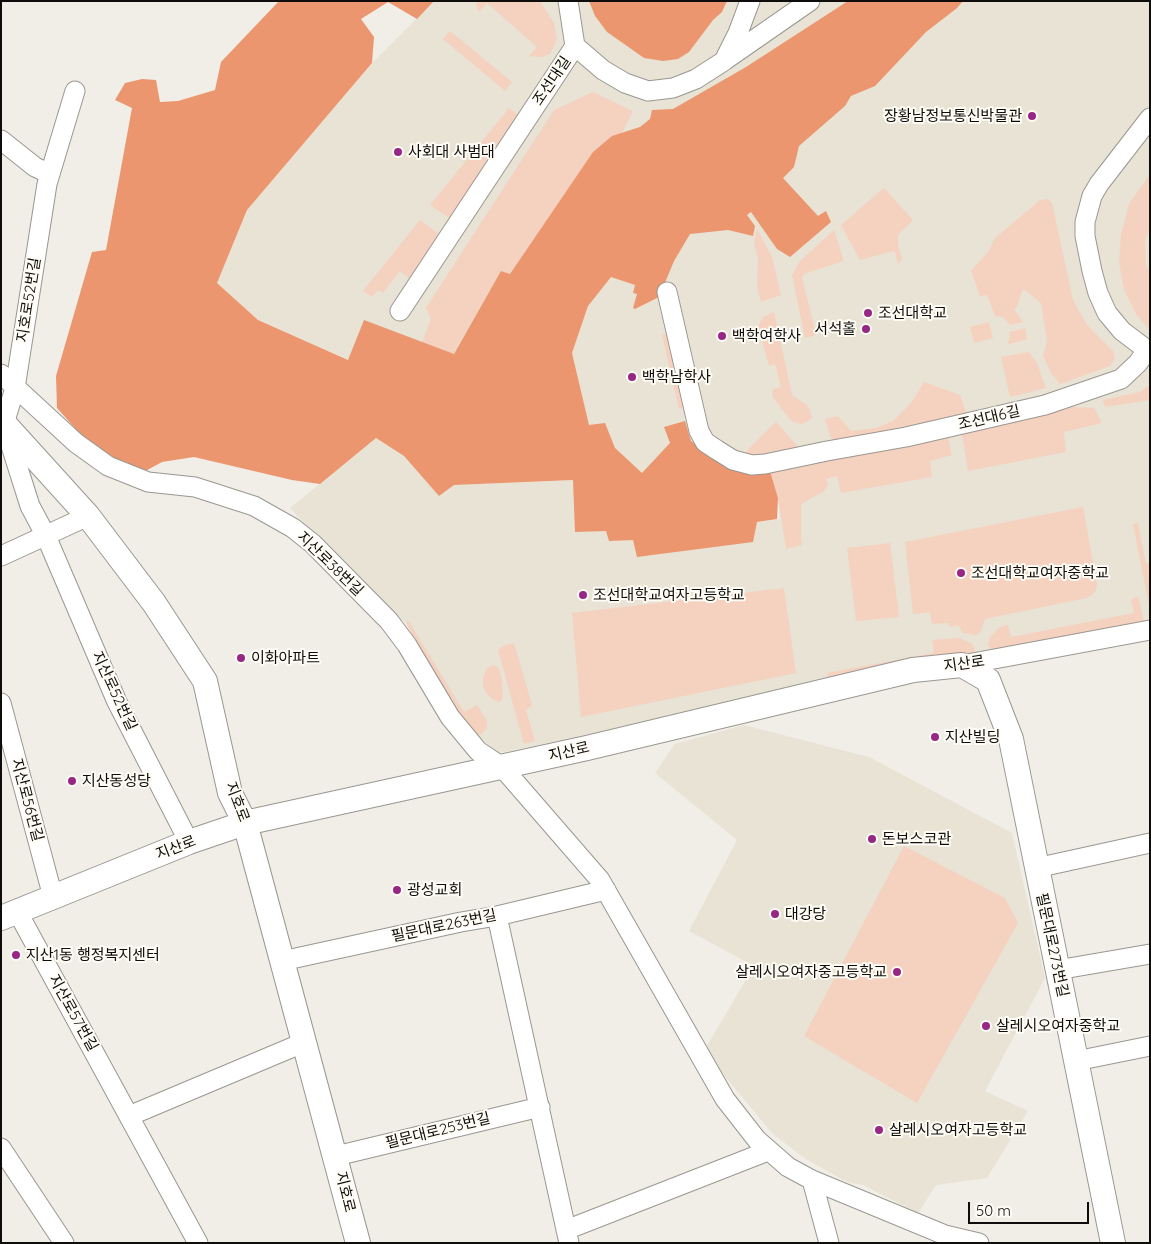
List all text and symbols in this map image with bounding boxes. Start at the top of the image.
street label: 조선대길 [529,53,575,109]
place label: 장황남정보통신박물관 [884,107,1022,125]
marker: 장황남정보통신박물관 [1026,110,1038,122]
place label: 사회대 사범대 [408,143,495,161]
marker: 사회대 사범대 [392,146,404,158]
street label: 지호로52번길 [13,256,45,344]
place label: 조선대학교 [878,304,947,322]
marker: 조선대학교 [862,307,874,319]
place label: 서석홀 [815,320,856,338]
marker: 서석홀 [860,323,872,335]
place label: 백학여학사 [732,327,801,345]
marker: 백학여학사 [716,330,728,342]
place label: 백학남학사 [642,368,711,386]
marker: 백학남학사 [626,371,638,383]
street label: 조선대6길 [956,402,1022,434]
street label: 지산로38번길 [293,528,367,600]
place label: 조선대학교여자중학교 [971,564,1109,582]
marker: 조선대학교여자중학교 [955,567,967,579]
place label: 조선대학교여자고등학교 [593,586,745,604]
marker: 조선대학교여자고등학교 [577,589,589,601]
street label: 지산로52번길 [88,648,140,734]
place label: 이화아파트 [251,649,320,667]
marker: 이화아파트 [235,652,247,664]
street label: 지산로 [942,652,986,676]
place label: 지산빌딩 [945,728,1000,746]
marker: 지산빌딩 [929,731,941,743]
street label: 지산로 [547,739,591,765]
street label: 지산로56번길 [7,757,47,843]
place label: 지산동성당 [82,772,151,790]
marker: 지산동성당 [66,775,78,787]
street label: 지호로 [221,779,253,825]
place label: 돈보스코관 [882,830,951,848]
street label: 지산로 [153,832,199,864]
marker: 돈보스코관 [866,833,878,845]
place label: 광성교회 [407,881,462,899]
marker: 광성교회 [391,884,403,896]
street label: 필문대로273번길 [1032,891,1072,999]
place label: 대강당 [785,905,826,923]
street label: 필문대로263번길 [390,906,498,946]
marker: 대강당 [769,908,781,920]
place label: 지산1동 행정복지센터 [26,946,160,964]
marker: 지산1동 행정복지센터 [10,949,22,961]
place label: 살레시오여자중고등학교 [735,963,887,981]
marker: 살레시오여자중고등학교 [891,966,903,978]
street label: 지산로57번길 [45,972,101,1054]
place label: 살레시오여자중학교 [996,1017,1120,1035]
marker: 살레시오여자중학교 [980,1020,992,1032]
street label: 필문대로253번길 [384,1109,492,1153]
place label: 살레시오여자고등학교 [889,1121,1027,1139]
marker: 살레시오여자고등학교 [873,1124,885,1136]
street label: 지호로 [331,1170,359,1214]
scale bar [971,1192,1092,1224]
text: 50 m [976,1201,1011,1220]

